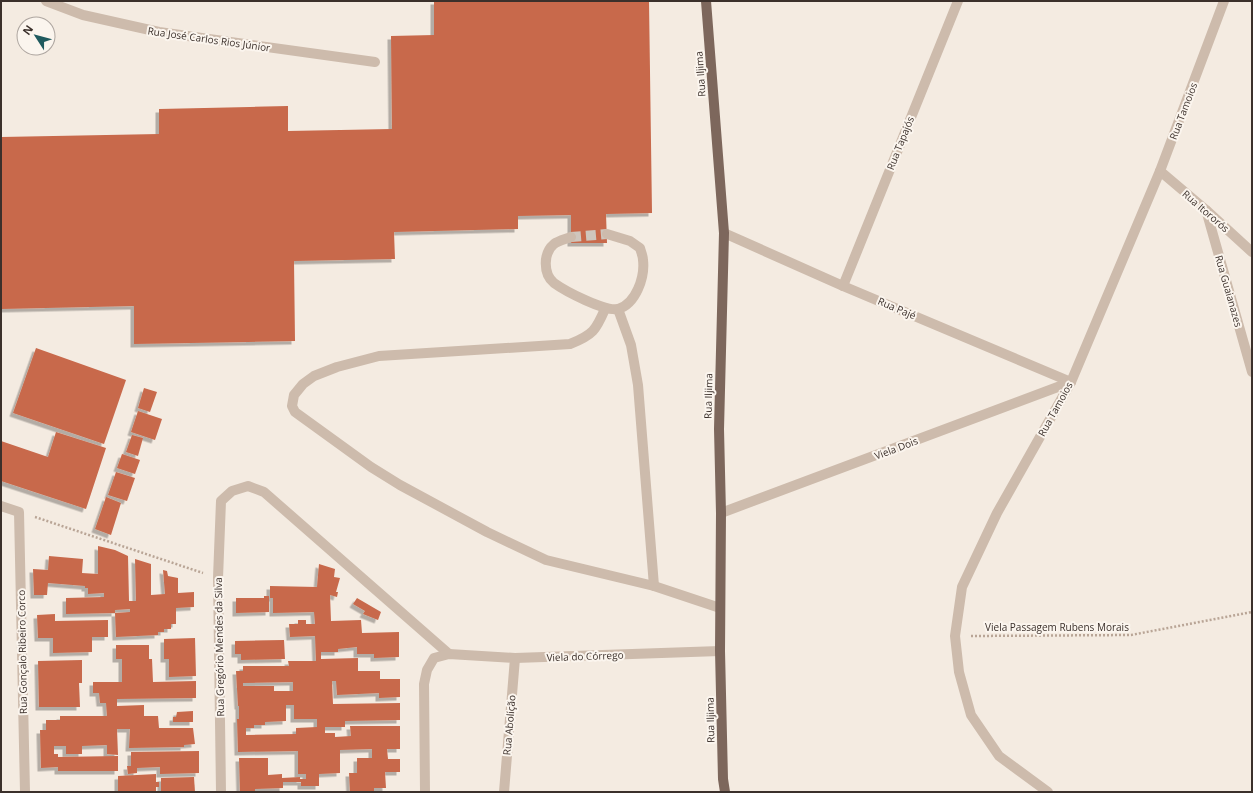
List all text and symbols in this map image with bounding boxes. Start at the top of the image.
north arrow [16,16,56,56]
text: N [19,22,36,38]
street label: Rua José Carlos Rios Júnior [147,23,271,55]
street label: Rua Iljima [691,51,709,97]
street label: Rua Tamoios [1166,80,1200,142]
street label: Rua Tapajós [883,114,917,172]
street label: Rua Itororós [1180,187,1233,235]
street label: Rua Guaianazes [1212,253,1246,329]
street label: Rua Pajé [876,294,919,322]
street label: Rua Iljima [701,373,715,419]
street label: Rua Tamoios [1034,379,1076,439]
street label: Viela Dois [872,433,920,463]
street label: Rua Gregório Mendes da Silva [211,577,227,717]
street label: Rua Gonçalo Ribeiro Corco [14,590,30,714]
street label: Viela Passagem Rubens Morais [985,620,1129,634]
street label: Viela do Córrego [546,648,624,664]
street label: Rua Abolição [499,694,519,756]
street label: Rua Iljima [703,697,717,743]

